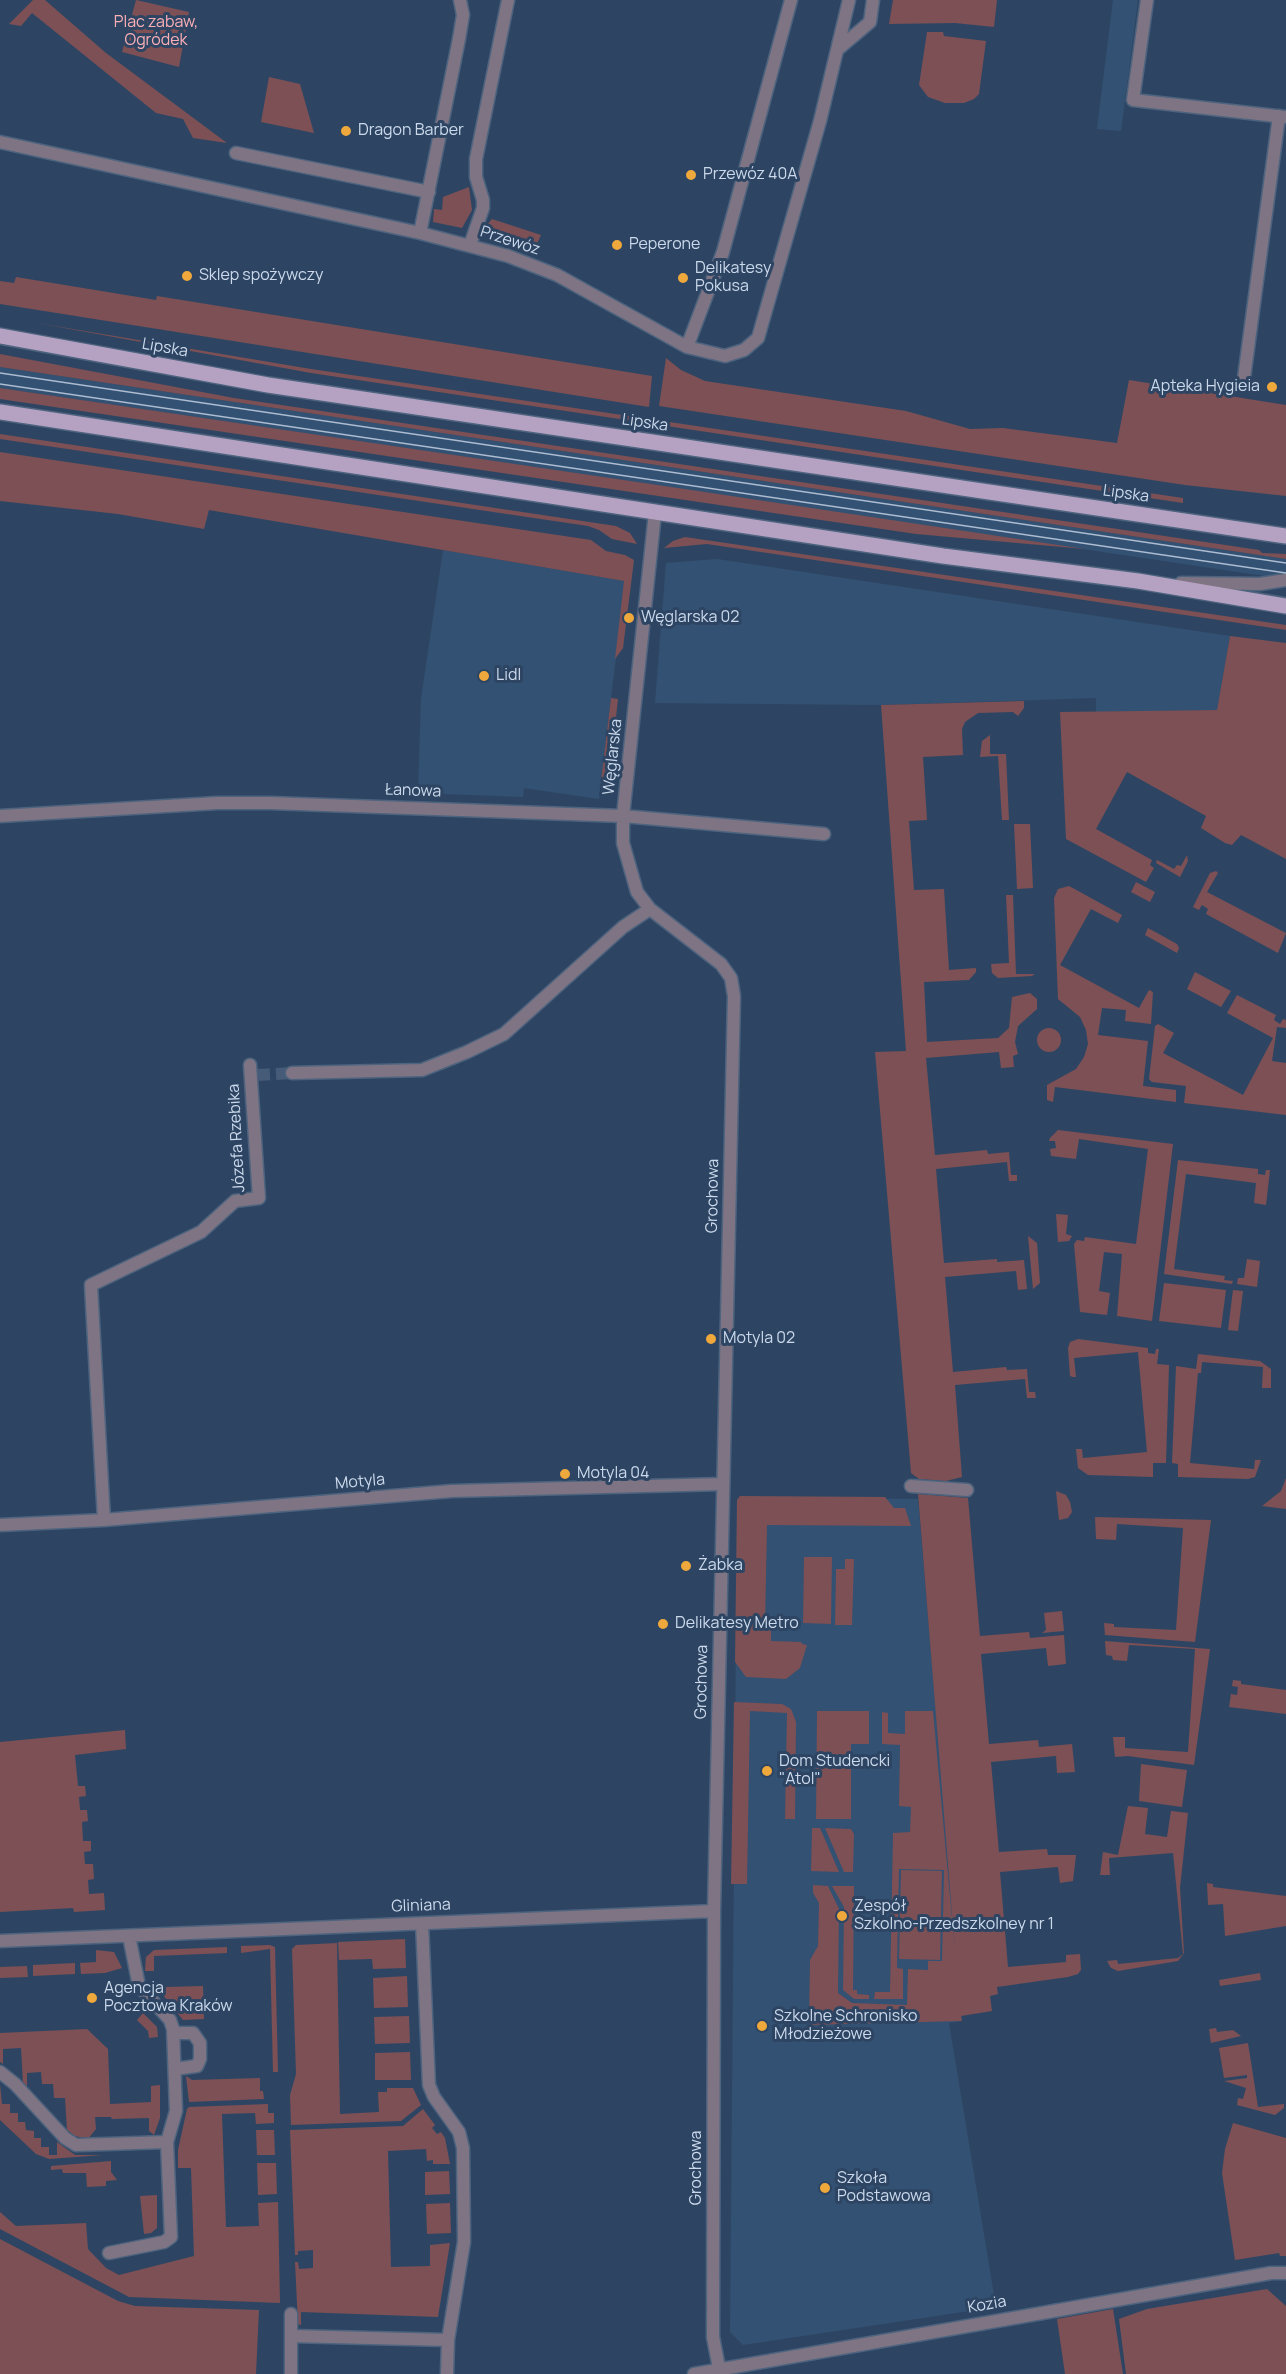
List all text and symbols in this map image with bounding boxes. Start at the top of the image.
park label: Plac zabaw, Ogródek [114,13,198,51]
place label: Dragon Barber [358,121,464,141]
marker: Dragon Barber [339,124,353,138]
place label: Przewóz 40A [703,165,797,185]
marker: Przewóz 40A [684,168,698,182]
street label: Przewóz [478,222,542,260]
place label: Peperone [629,235,700,255]
marker: Peperone [610,238,624,252]
place label: Delikatesy Pokusa [695,259,771,297]
place label: Sklep spożywczy [199,266,323,286]
marker: Sklep spożywczy [180,269,194,283]
marker: Delikatesy Pokusa [676,271,690,285]
street label: Lipska [140,335,190,361]
place label: Apteka Hygieia [1151,377,1260,397]
marker: Apteka Hygieia [1265,380,1279,394]
street label: Lipska [621,410,669,436]
street label: Lipska [1102,481,1150,507]
place label: Węglarska 02 [641,608,739,628]
marker: Węglarska 02 [622,611,636,625]
place label: Lidl [496,666,521,686]
marker: Lidl [477,669,491,683]
street label: Węglarska [599,718,627,796]
street label: Łanowa [384,780,442,802]
street label: Józefa Rzebika [225,1083,249,1193]
street label: Grochowa [703,1159,723,1233]
place label: Motyla 02 [723,1329,795,1349]
marker: Motyla 02 [704,1332,718,1346]
place label: Motyla 04 [577,1464,650,1484]
marker: Motyla 04 [558,1467,572,1481]
street label: Motyla [334,1470,386,1494]
place label: Żabka [698,1556,743,1576]
marker: Żabka [679,1559,693,1573]
place label: Delikatesy Metro [675,1614,799,1634]
marker: Delikatesy Metro [656,1617,670,1631]
street label: Grochowa [692,1645,712,1719]
place label: Dom Studencki "Atol" [779,1752,890,1790]
marker: Dom Studencki "Atol" [760,1764,774,1778]
street label: Gliniana [391,1895,451,1917]
place label: Zespół Szkolno-Przedszkolney nr 1 [854,1897,1054,1935]
marker: Zespół Szkolno-Przedszkolney nr 1 [835,1909,849,1923]
place label: Agencja Pocztowa Kraków [104,1979,233,2017]
marker: Agencja Pocztowa Kraków [85,1991,99,2005]
place label: Szkolne Schronisko Młodzieżowe [774,2007,917,2045]
marker: Szkolne Schronisko Młodzieżowe [755,2019,769,2033]
street label: Grochowa [687,2131,707,2205]
place label: Szkoła Podstawowa [837,2169,931,2207]
marker: Szkoła Podstawowa [818,2181,832,2195]
street label: Kozia [966,2292,1008,2318]

